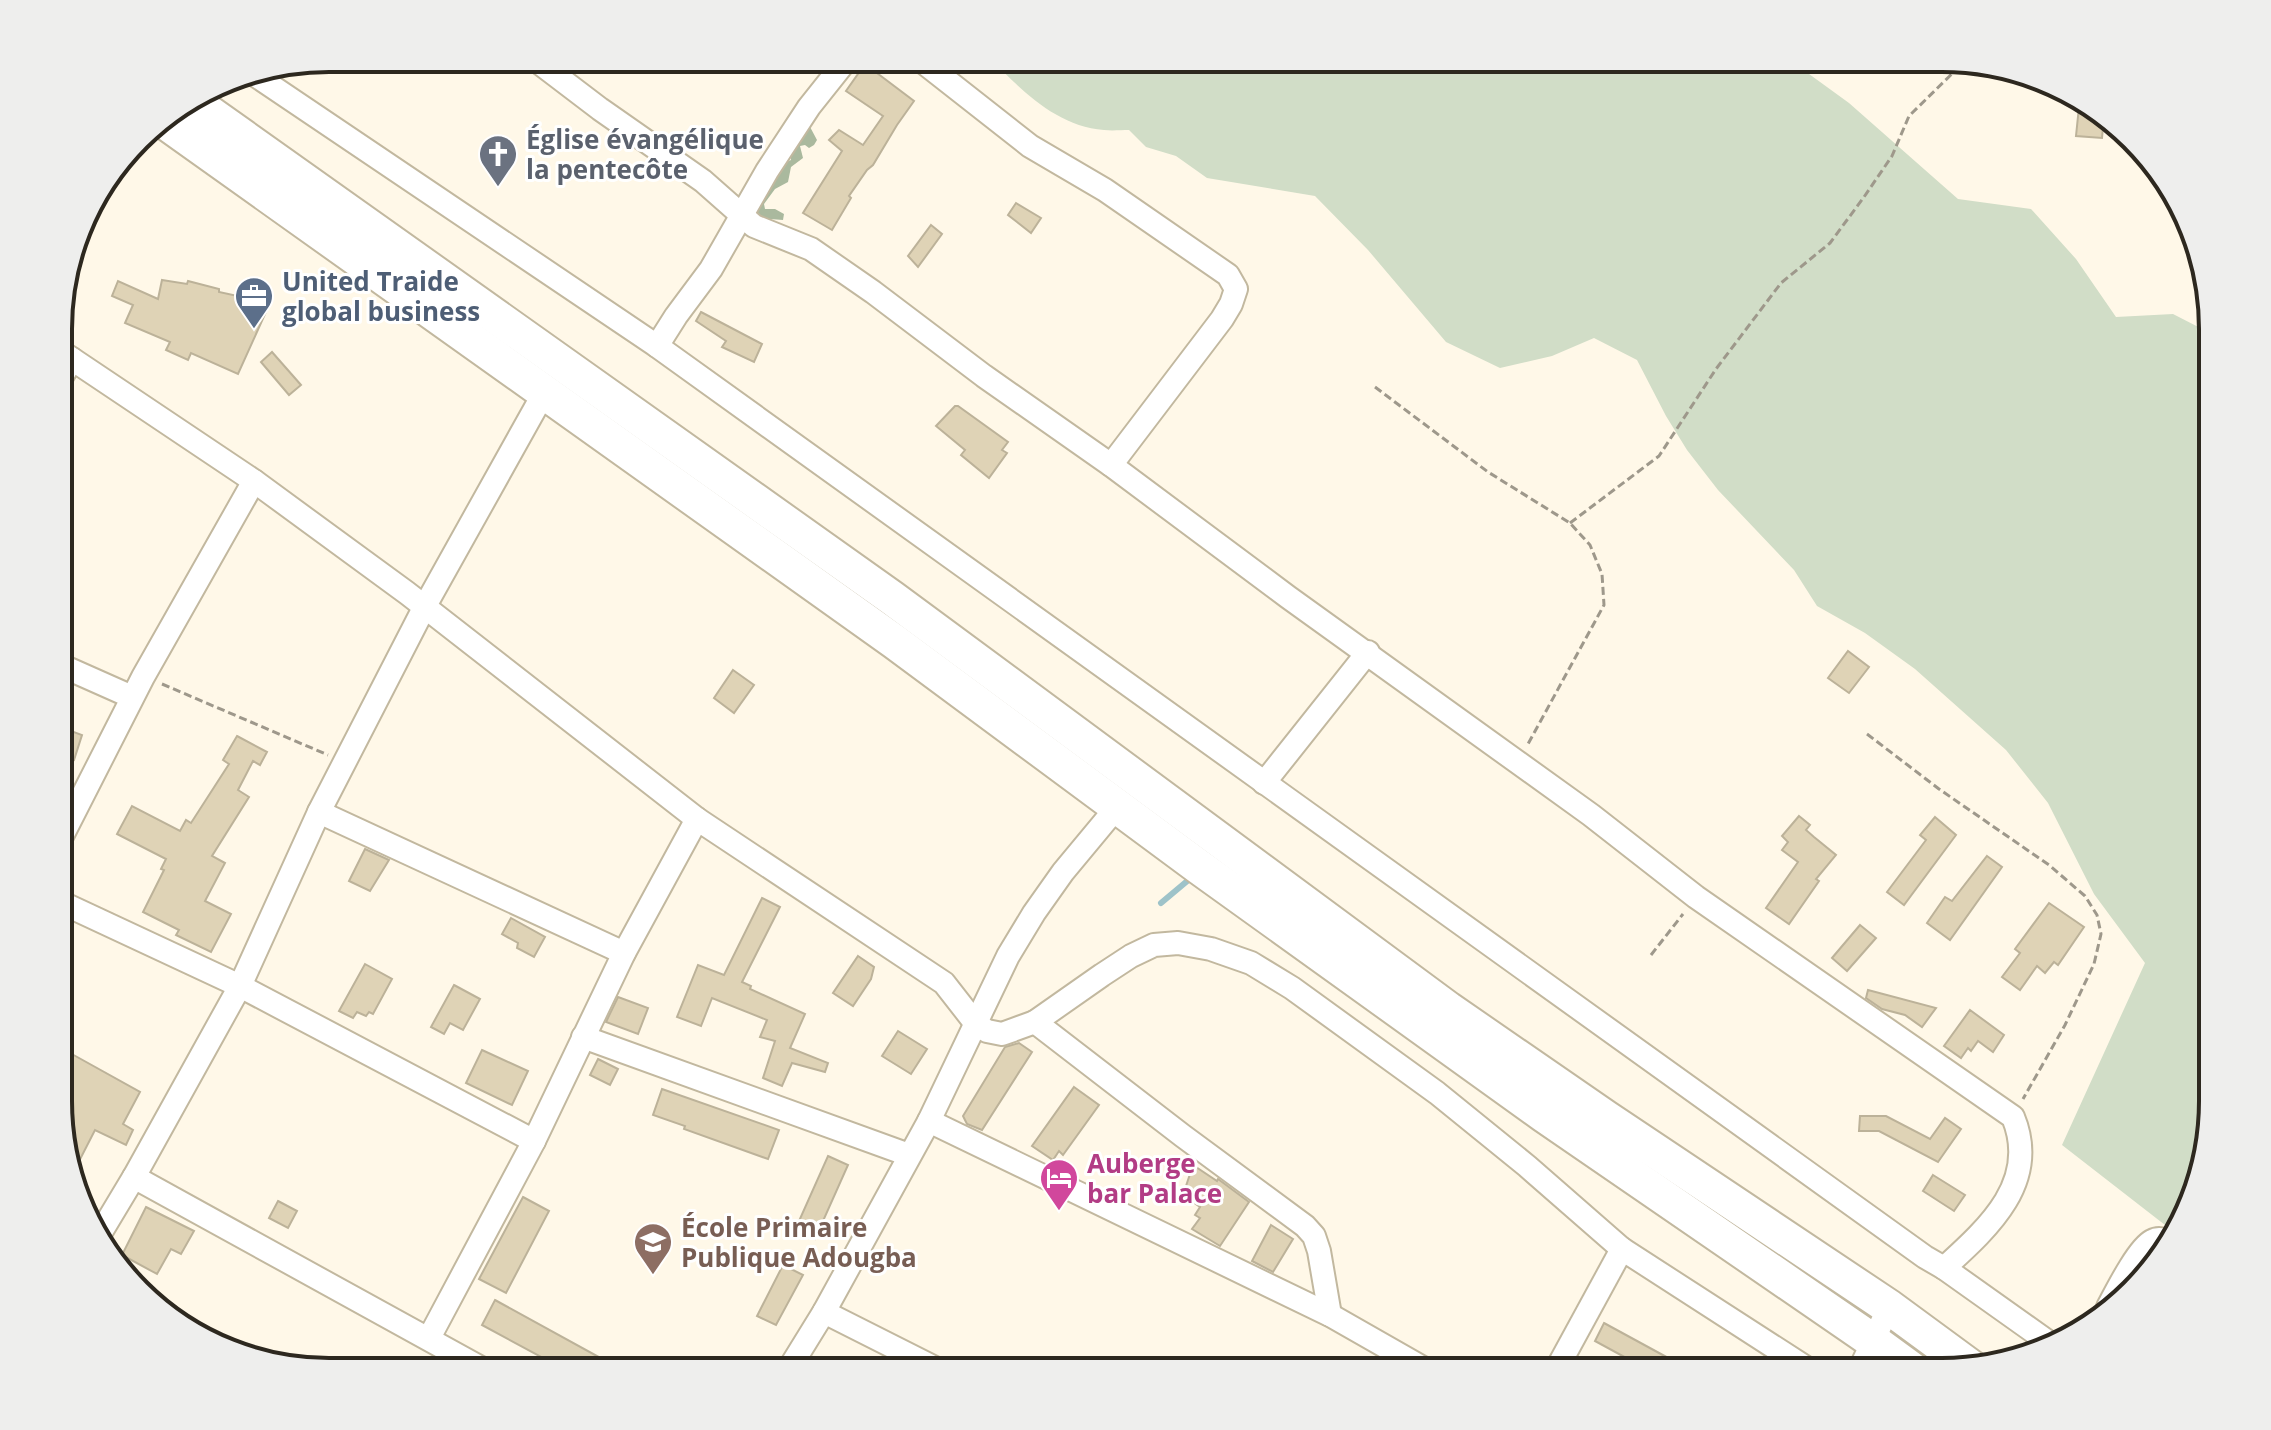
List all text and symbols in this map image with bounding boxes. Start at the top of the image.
place label: Église évangélique la pentecôte [526,121,764,187]
church icon: Église évangélique la pentecôte [477,133,519,188]
place label: United Traide global business [282,263,480,329]
office icon: United Traide global business [233,275,275,330]
place label: Auberge bar Palace [1087,1145,1222,1211]
hotel icon: Auberge bar Palace [1038,1157,1080,1212]
place label: École Primaire Publique Adougba [681,1209,917,1275]
school or university icon: École Primaire Publique Adougba [632,1221,674,1276]

